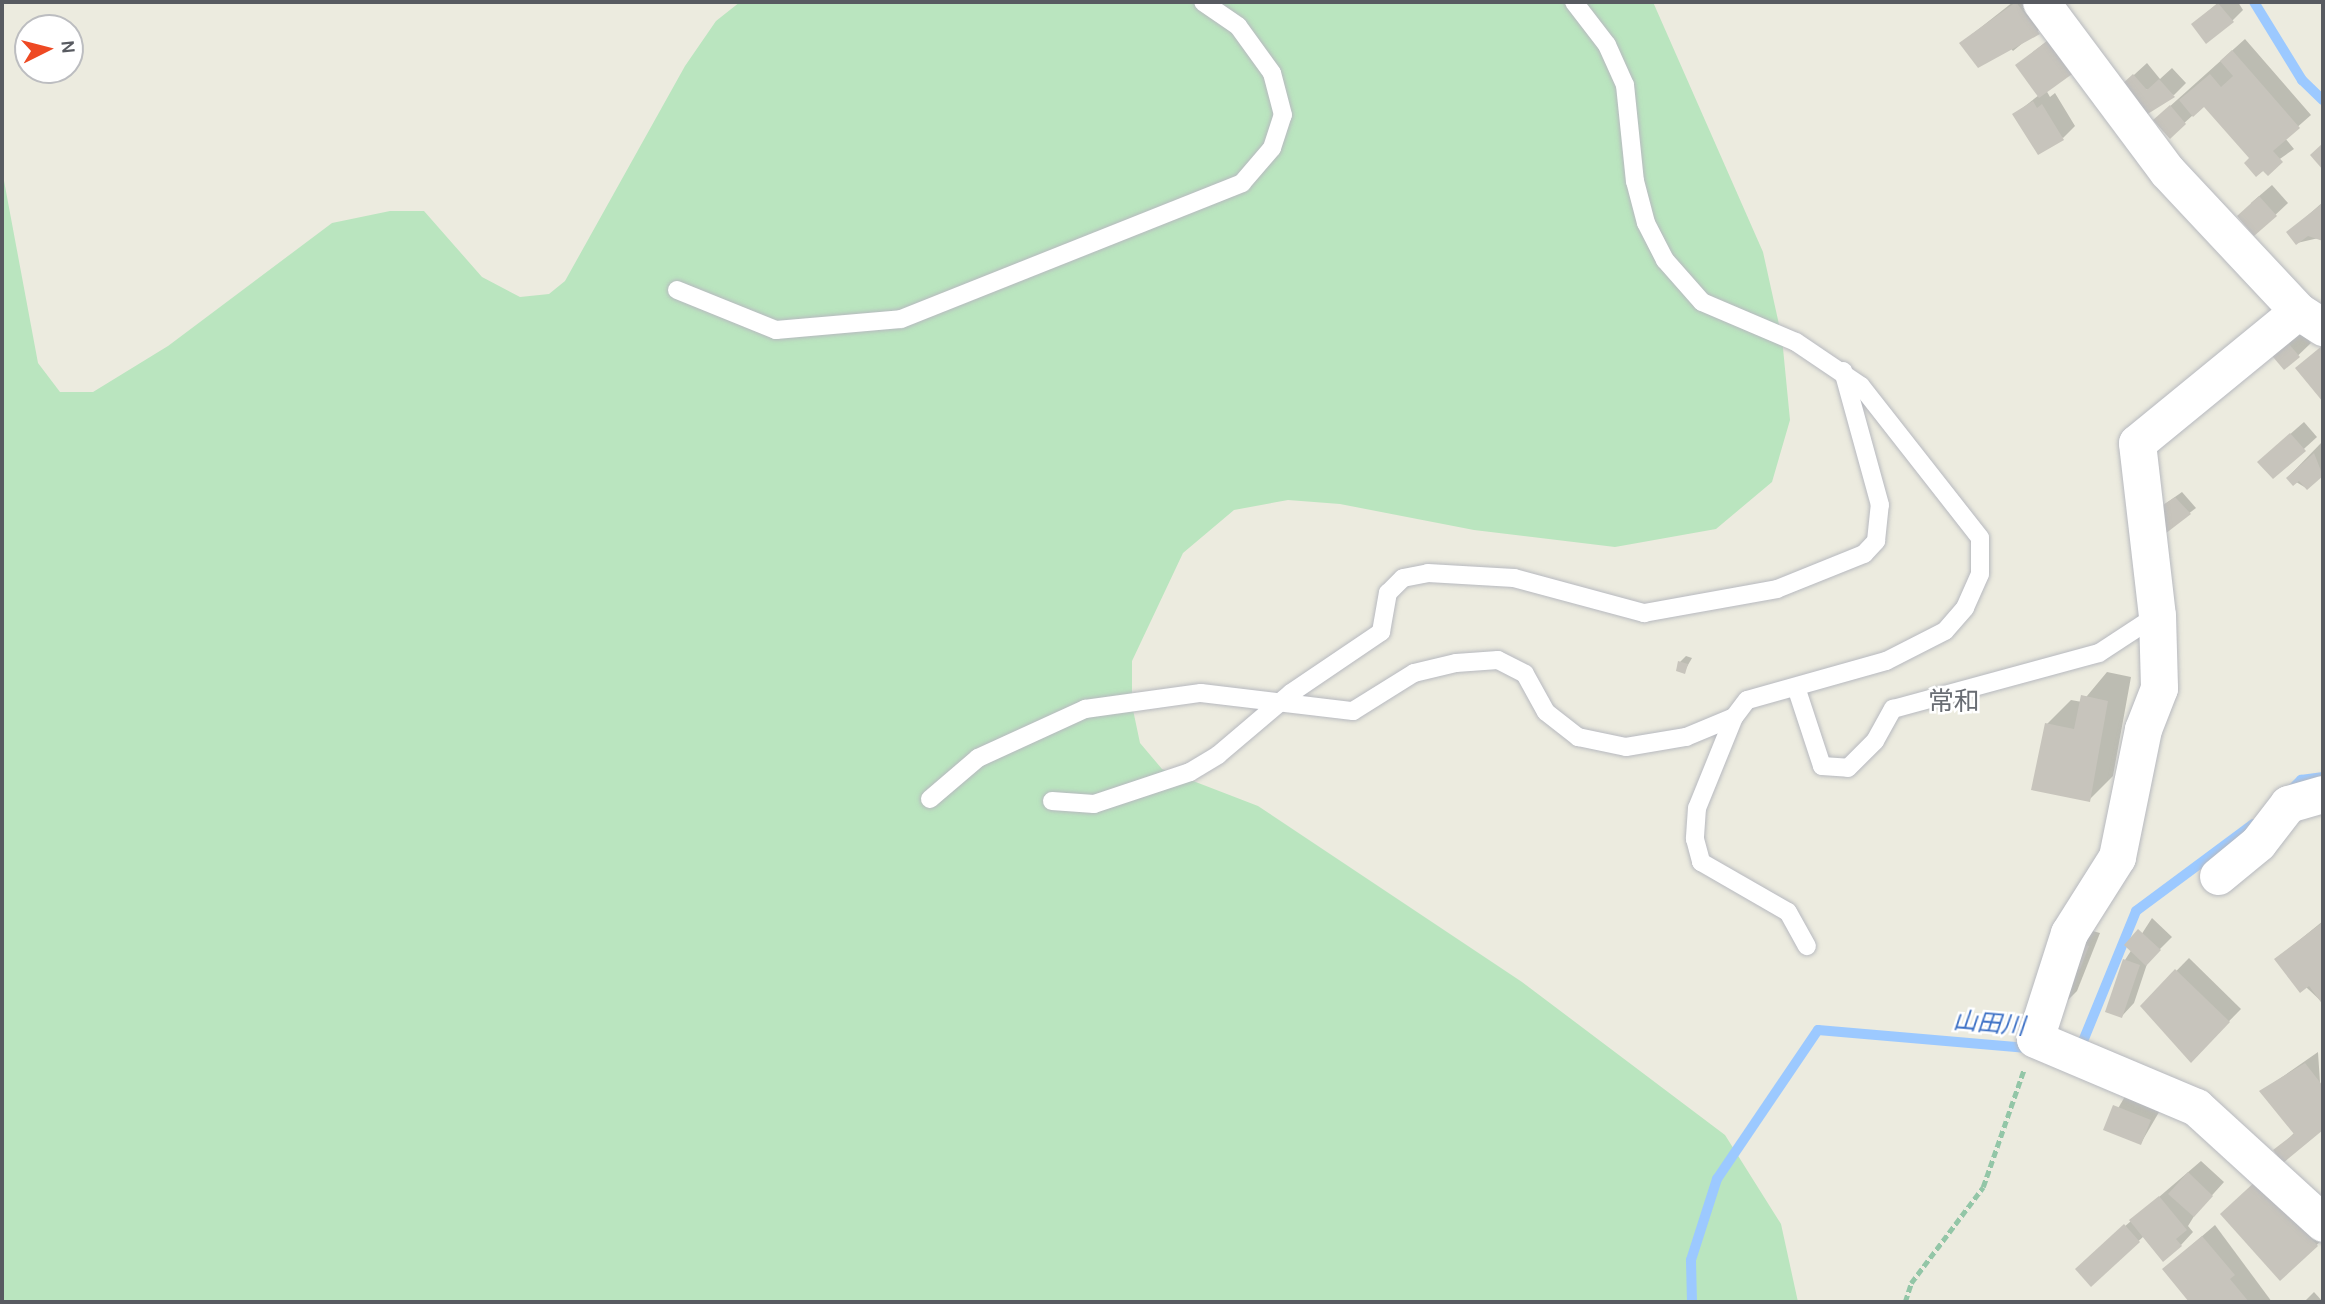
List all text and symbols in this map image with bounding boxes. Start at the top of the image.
north arrow [14,14,84,84]
text: N [56,39,80,55]
district label: 常和 [1928,686,1980,718]
water label: 山田川 [1952,1007,2026,1041]

